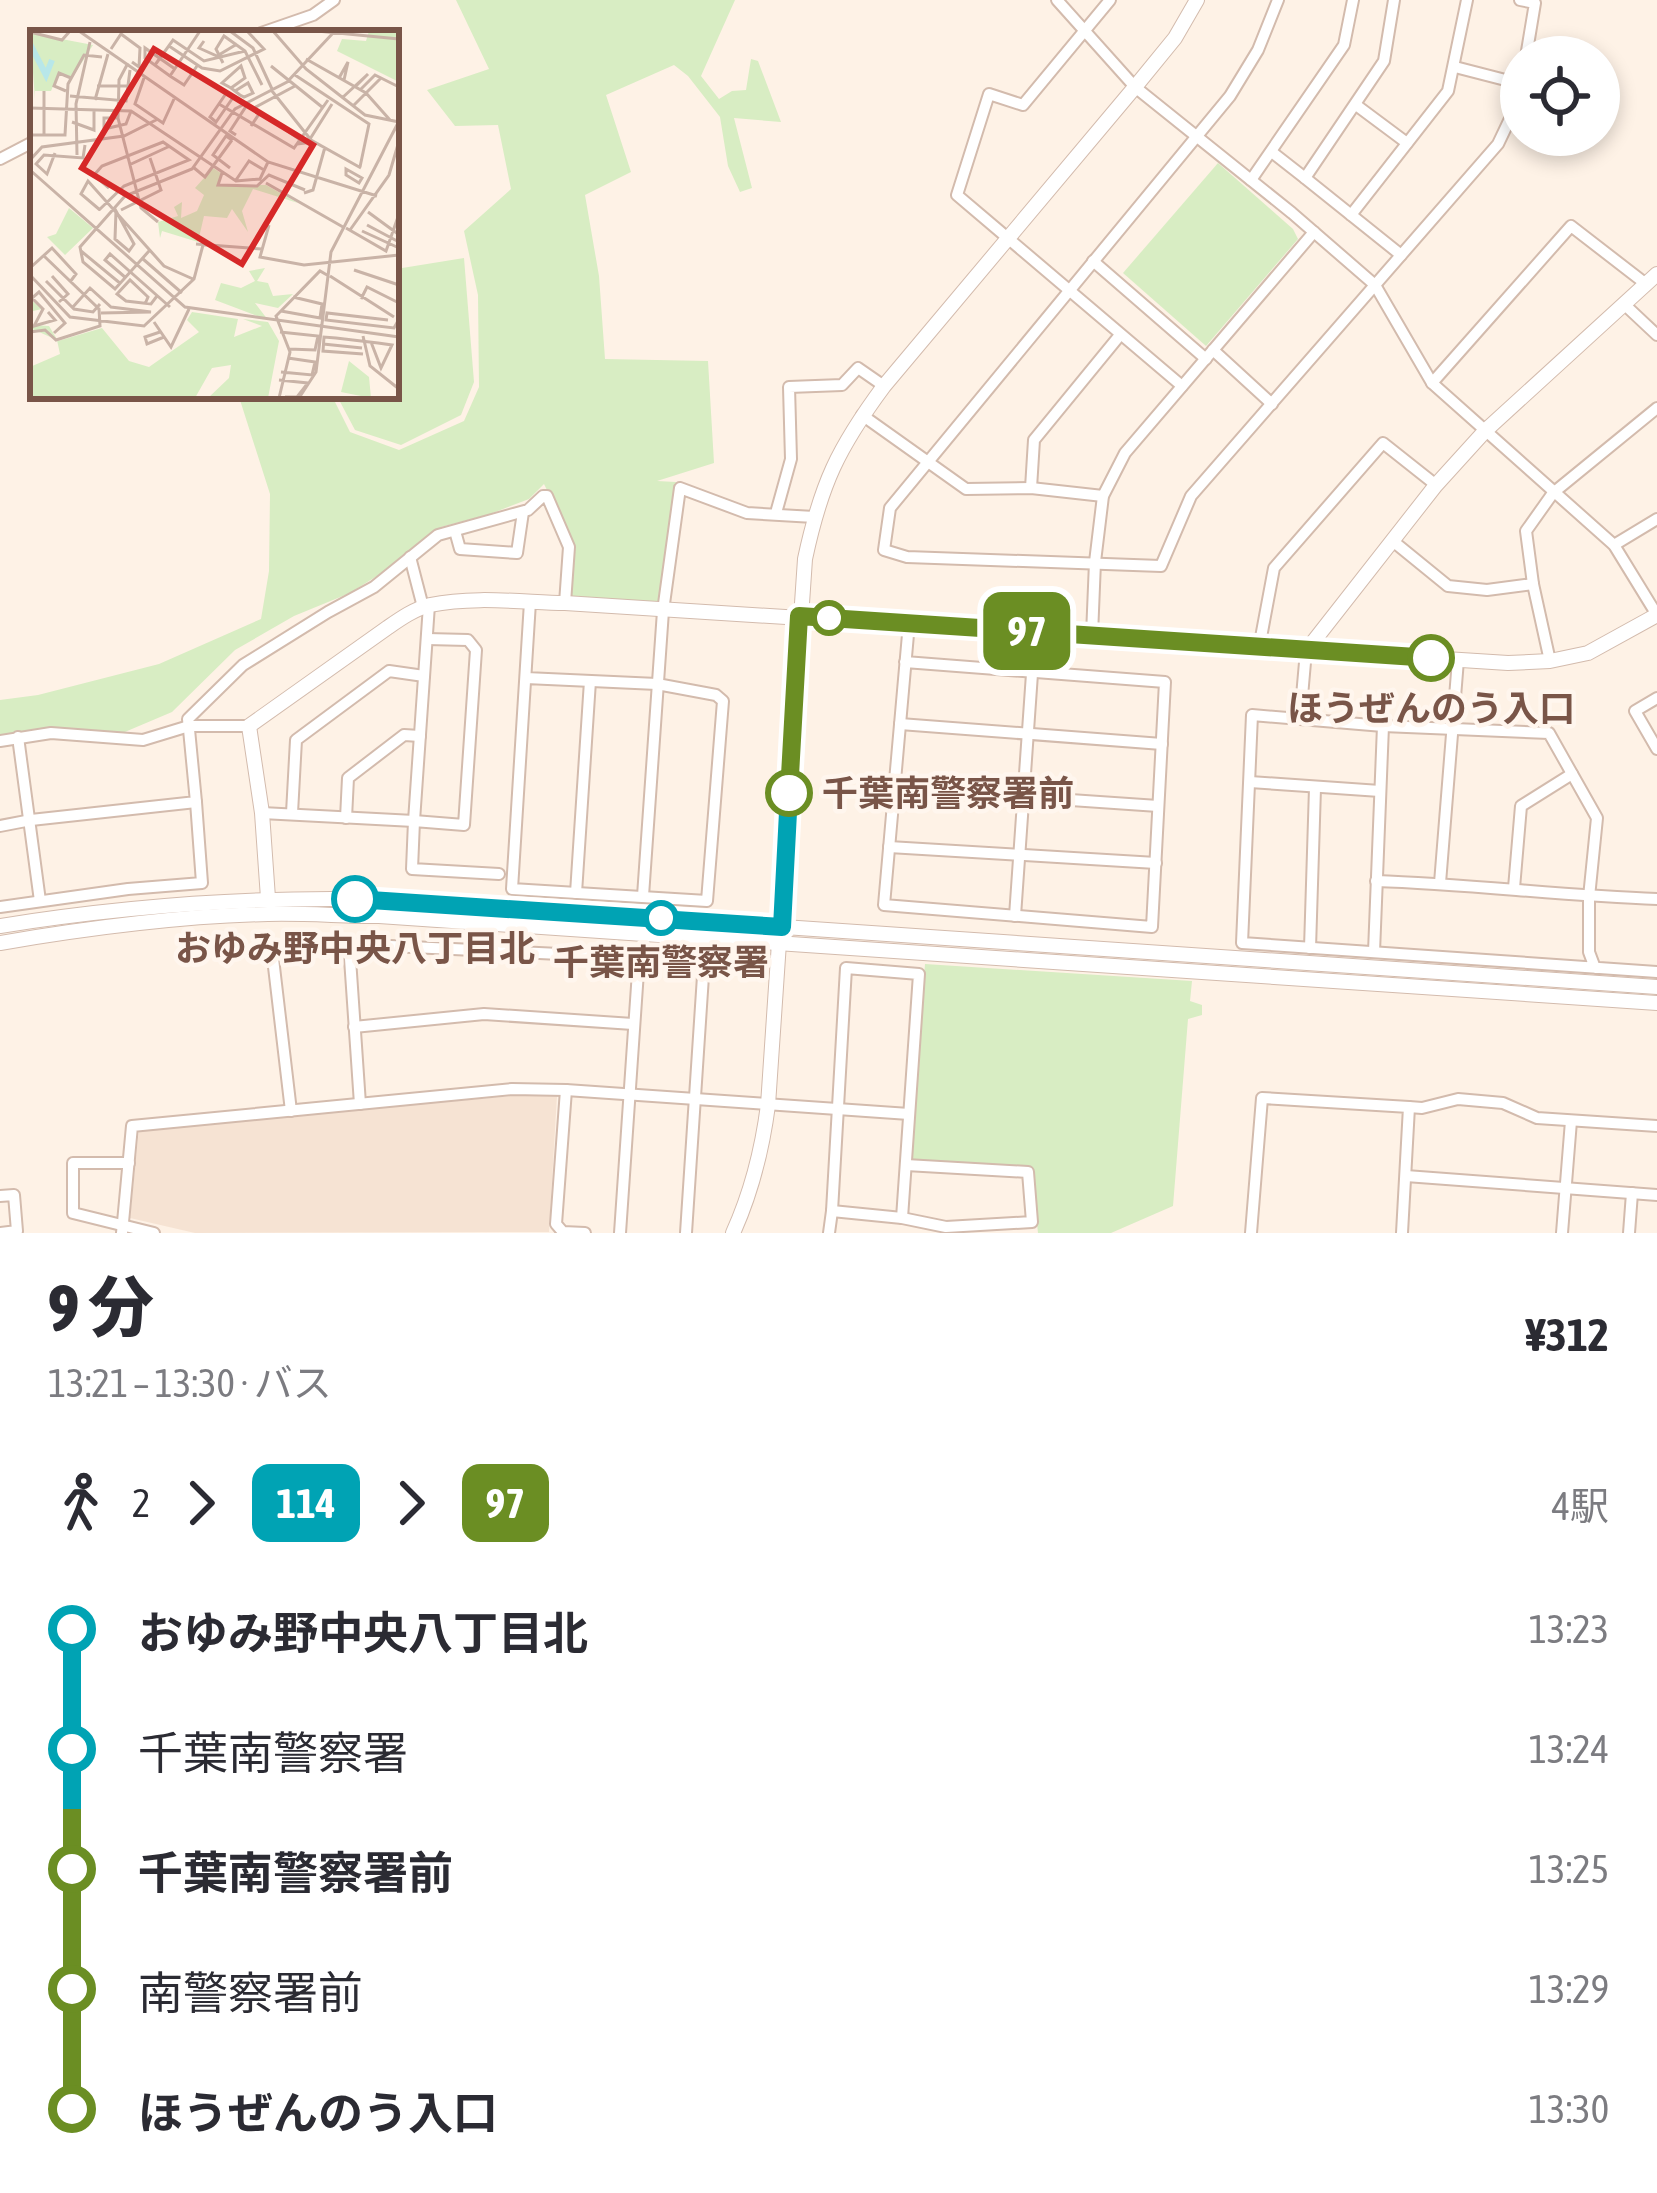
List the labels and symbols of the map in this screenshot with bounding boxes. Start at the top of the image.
inset map [30,30,399,399]
line badge: 97 [973,592,1081,670]
unlabelled marker [813,602,845,634]
marker: ほうぜんのう入口 [1409,636,1453,680]
place label: ほうぜんのう入口 [1287,687,1575,729]
marker: 千葉南警察署前 [767,771,811,815]
place label: 千葉南警察署前 [822,772,1074,814]
marker: おゆみ野中央八丁目北 [333,877,377,921]
marker: 千葉南警察署 [645,902,677,934]
place label: おゆみ野中央八丁目北 [175,927,535,969]
place label: 千葉南警察署 [553,941,769,983]

